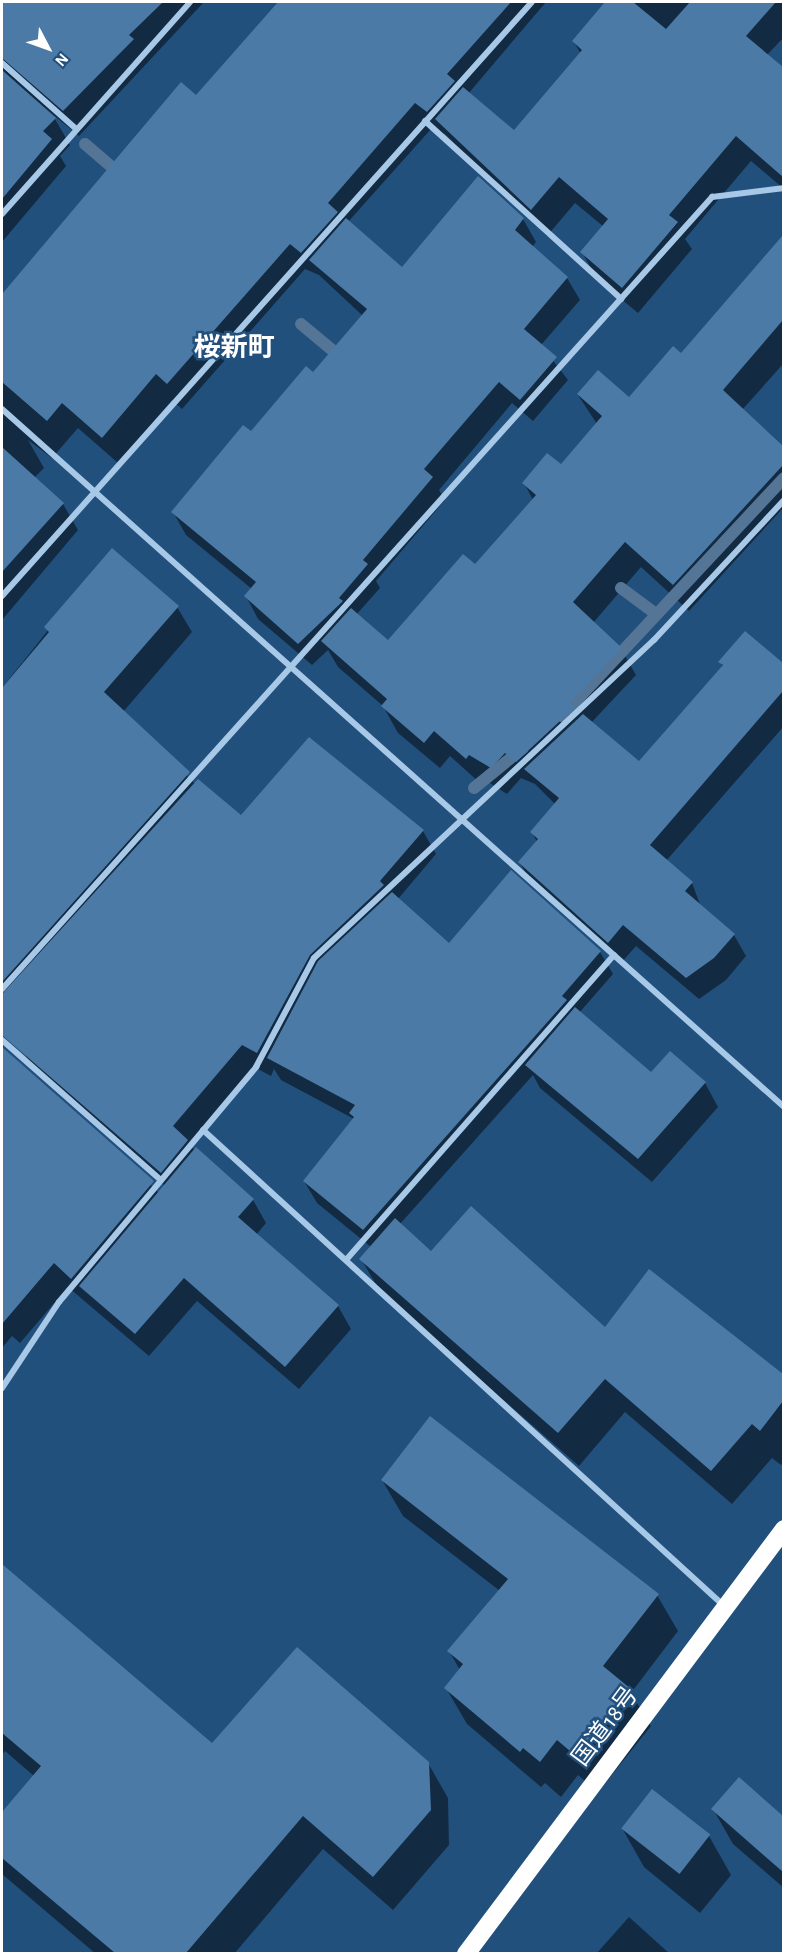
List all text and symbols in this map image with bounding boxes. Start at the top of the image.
north arrow [18,18,78,78]
text: N [52,50,71,69]
district label: 桜新町 [194,332,274,364]
street label: 国道18号 [567,1682,645,1772]

